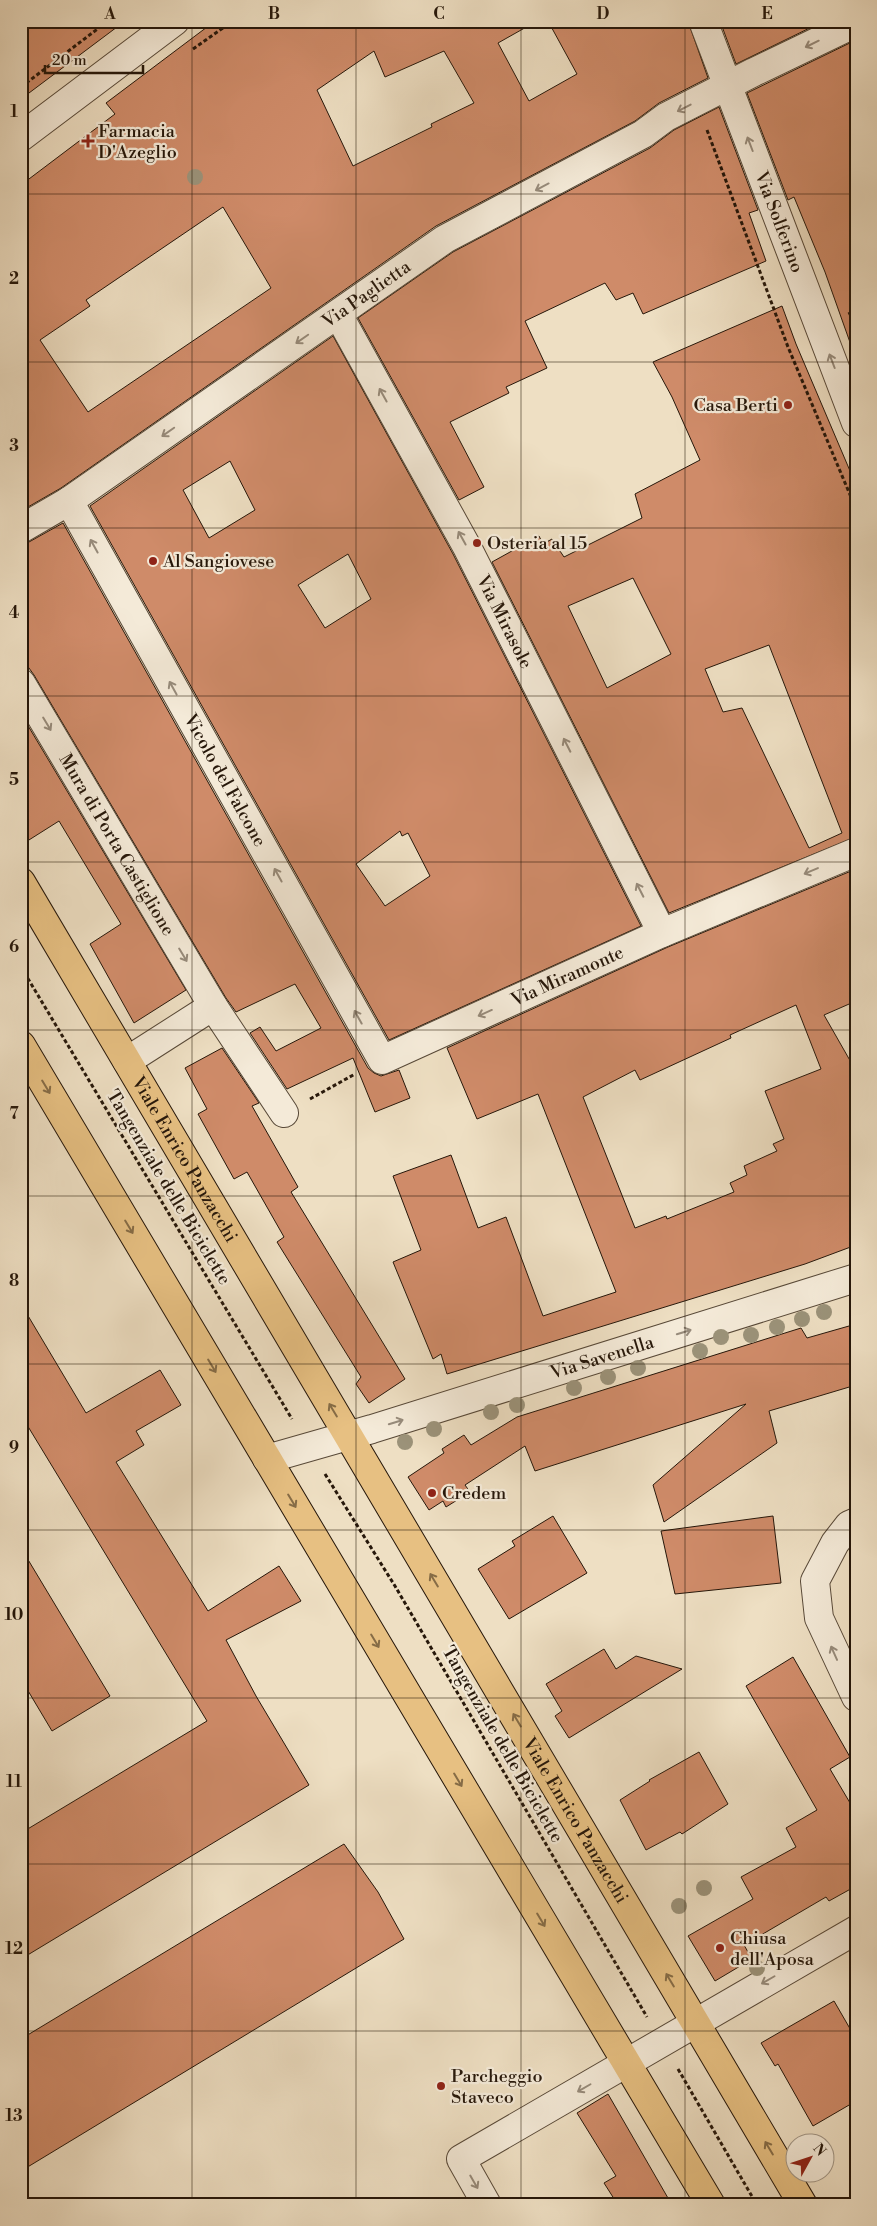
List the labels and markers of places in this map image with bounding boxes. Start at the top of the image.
place label: Farmacia D'Azeglio [98,120,177,164]
marker: Farmacia D'Azeglio [82,135,94,147]
place label: Casa Berti [693,394,778,417]
marker: Casa Berti [782,399,794,411]
place label: Osteria al 15 [487,532,587,555]
marker: Osteria al 15 [471,537,483,549]
place label: Al Sangiovese [162,550,274,573]
marker: Al Sangiovese [147,555,159,567]
place label: Credem [442,1482,506,1505]
marker: Credem [426,1487,438,1499]
place label: Chiusa dell'Aposa [730,1927,815,1971]
marker: Chiusa dell'Aposa [714,1942,726,1954]
place label: Parcheggio Staveco [451,2065,543,2109]
marker: Parcheggio Staveco [435,2080,447,2092]

